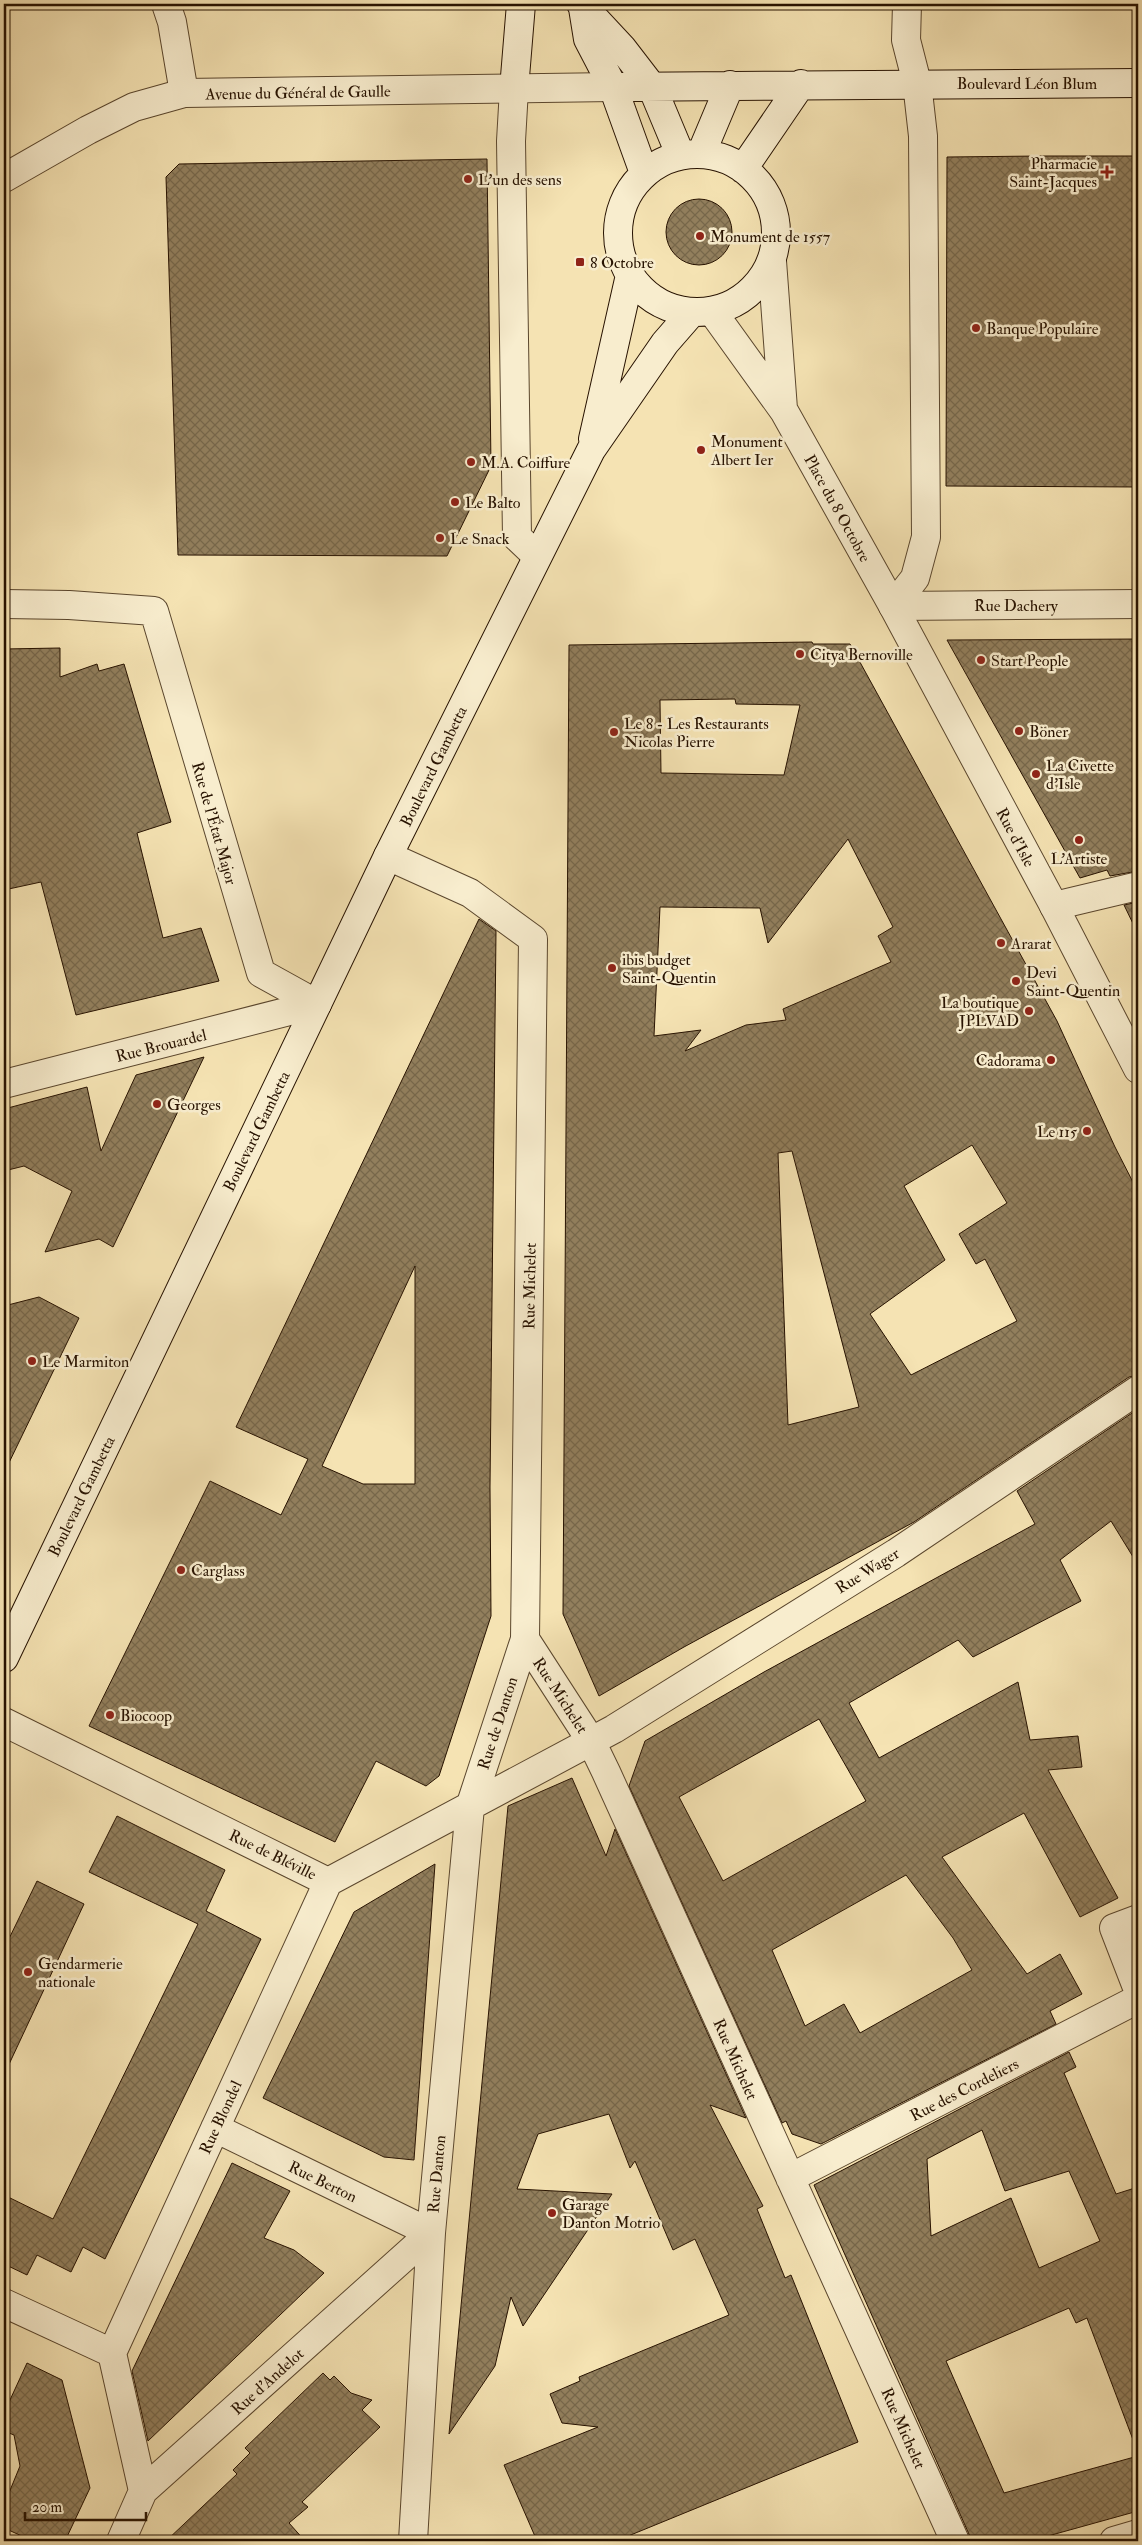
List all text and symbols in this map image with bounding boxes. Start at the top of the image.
street label: Boulevard Léon Blum [957,74,1098,94]
street label: Avenue du Général de Gaulle [204,81,391,105]
place label: Pharmacie Saint-Jacques [1009,154,1097,193]
marker: Pharmacie Saint-Jacques [1101,166,1113,178]
place label: L'un des sens [478,170,561,190]
marker: L'un des sens [462,173,474,185]
place label: Monument de 1557 [710,227,831,247]
marker: Monument de 1557 [694,230,706,242]
place label: 8 Octobre [590,253,654,273]
marker: 8 Octobre [574,256,586,268]
place label: Banque Populaire [986,319,1099,340]
marker: Banque Populaire [970,322,982,334]
place label: Monument Albert Ier [710,432,783,470]
marker: Monument Albert Ier [695,444,707,456]
street label: Place du 8 Octobre [799,451,875,566]
place label: M.A. Coiffure [481,453,571,473]
marker: M.A. Coiffure [465,456,477,468]
place label: Le Balto [465,493,521,513]
marker: Le Balto [449,496,461,508]
place label: Le Snack [450,529,510,549]
marker: Le Snack [434,532,446,544]
street label: Rue Dachery [974,596,1059,616]
place label: Citya Bernoville [810,645,913,665]
marker: Citya Bernoville [794,648,806,660]
place label: Start People [991,651,1069,672]
marker: Start People [975,654,987,666]
street label: Boulevard Gambetta [396,703,472,830]
place label: Le 8 - Les Restaurants Nicolas Pierre [624,714,769,752]
place label: Böner [1029,722,1068,742]
marker: Böner [1013,725,1025,737]
marker: Le 8 - Les Restaurants Nicolas Pierre [608,726,620,738]
place label: La Civette d'Isle [1046,756,1114,794]
street label: Rue de l'État Major [187,759,242,887]
marker: La Civette d'Isle [1030,768,1042,780]
street label: Rue d'Isle [991,804,1039,871]
marker: L'Artiste [1073,834,1085,846]
place label: L'Artiste [1051,849,1108,869]
place label: Ararat [1010,934,1051,954]
marker: Ararat [995,937,1007,949]
place label: ibis budget Saint-Quentin [622,950,716,988]
marker: ibis budget Saint-Quentin [606,962,618,974]
place label: Devi Saint-Quentin [1026,963,1120,1001]
marker: Devi Saint-Quentin [1010,975,1022,987]
place label: La boutique JPLVAD [941,993,1019,1032]
marker: La boutique JPLVAD [1023,1005,1035,1017]
street label: Rue Brouardel [114,1025,209,1067]
place label: Cadorama [976,1051,1041,1071]
marker: Cadorama [1045,1054,1057,1066]
street label: Boulevard Gambetta [219,1068,295,1195]
place label: Georges [167,1095,221,1115]
marker: Georges [151,1098,163,1110]
place label: Le 115 [1037,1122,1077,1142]
marker: Le 115 [1081,1125,1093,1137]
street label: Rue Michelet [519,1242,541,1330]
place label: Le Marmiton [42,1352,129,1372]
marker: Le Marmiton [26,1355,38,1367]
street label: Boulevard Gambetta [44,1433,120,1560]
street label: Rue Wager [832,1543,903,1598]
place label: Carglass [191,1561,245,1581]
marker: Carglass [175,1564,187,1576]
street label: Rue Michelet [528,1654,592,1737]
street label: Rue de Danton [474,1674,522,1772]
place label: Biocoop [120,1706,172,1727]
marker: Biocoop [104,1709,116,1721]
street label: Rue de Bléville [226,1825,320,1885]
place label: Gendarmerie nationale [38,1954,123,1992]
marker: Gendarmerie nationale [22,1966,34,1978]
street label: Rue Michelet [708,2016,762,2103]
street label: Rue des Cordeliers [907,2054,1022,2126]
street label: Rue Blondel [195,2078,247,2157]
street label: Rue Danton [424,2134,450,2214]
street label: Rue Berton [285,2157,360,2207]
place label: Garage Danton Motrio [562,2195,660,2233]
marker: Garage Danton Motrio [546,2207,558,2219]
street label: Rue d'Andelot [227,2344,308,2420]
street label: Rue Michelet [876,2385,930,2472]
scale bar [25,2490,146,2522]
text: 20 m [32,2498,62,2517]

